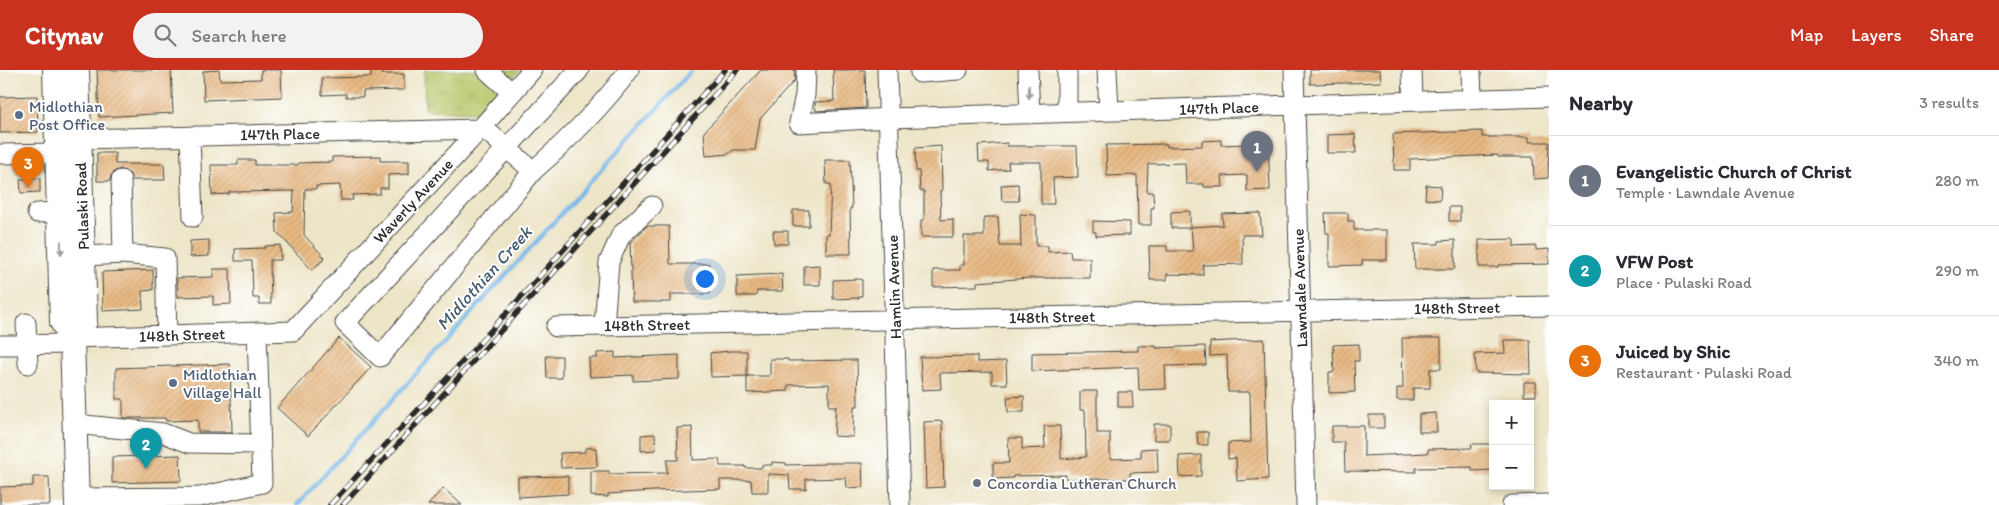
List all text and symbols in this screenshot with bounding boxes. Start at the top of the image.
search box [133,13,483,58]
text: Citynav [25,21,103,50]
icon: search [151,21,179,49]
text: Search here [191,24,287,47]
text: Map [1790,24,1823,46]
text: Layers [1851,24,1901,46]
text: Share [1929,24,1974,46]
one-way arrow [1025,84,1033,100]
text: Nearby [1569,90,1633,115]
text: 3 results [1919,93,1979,112]
place label: Midlothian Post Office [29,97,105,134]
street label: 147th Place [1179,97,1259,119]
marker: Midlothian Post Office [13,109,25,121]
street label: 147th Place [240,124,320,144]
pin: 1 [1241,131,1273,172]
pin: 3 [12,147,44,188]
street label: Waverly Avenue [369,155,457,247]
text: Evangelistic Church of Christ [1616,160,1852,183]
street label: Pulaski Road [71,162,93,250]
text: 1 [1581,171,1589,190]
text: 280 m [1935,171,1979,190]
text: Temple · Lawndale Avenue [1616,183,1795,202]
water label: Midlothian Creek [432,220,538,334]
street label: Lawndale Avenue [1288,228,1312,348]
street label: Hamlin Avenue [883,235,905,339]
one-way arrow [57,240,65,256]
text: VFW Post [1616,250,1693,273]
text: 2 [1581,261,1589,280]
text: 290 m [1935,261,1979,280]
your location [692,266,718,292]
text: Place · Pulaski Road [1616,273,1752,292]
street label: 148th Street [1414,298,1500,318]
street label: 148th Street [1009,307,1095,327]
street label: 148th Street [604,315,690,335]
street label: 148th Street [139,324,225,346]
text: Juiced by Shic [1616,340,1730,363]
text: 3 [1581,351,1589,370]
text: 340 m [1934,351,1979,370]
text: Restaurant · Pulaski Road [1616,363,1792,382]
place label: Midlothian Village Hall [183,365,262,402]
marker: Midlothian Village Hall [167,377,179,389]
map controls [1489,400,1534,490]
button: + [1489,400,1534,445]
pin: 2 [130,428,162,469]
button: − [1489,445,1534,490]
place label: Concordia Lutheran Church [987,474,1177,493]
marker: Concordia Lutheran Church [971,477,983,489]

